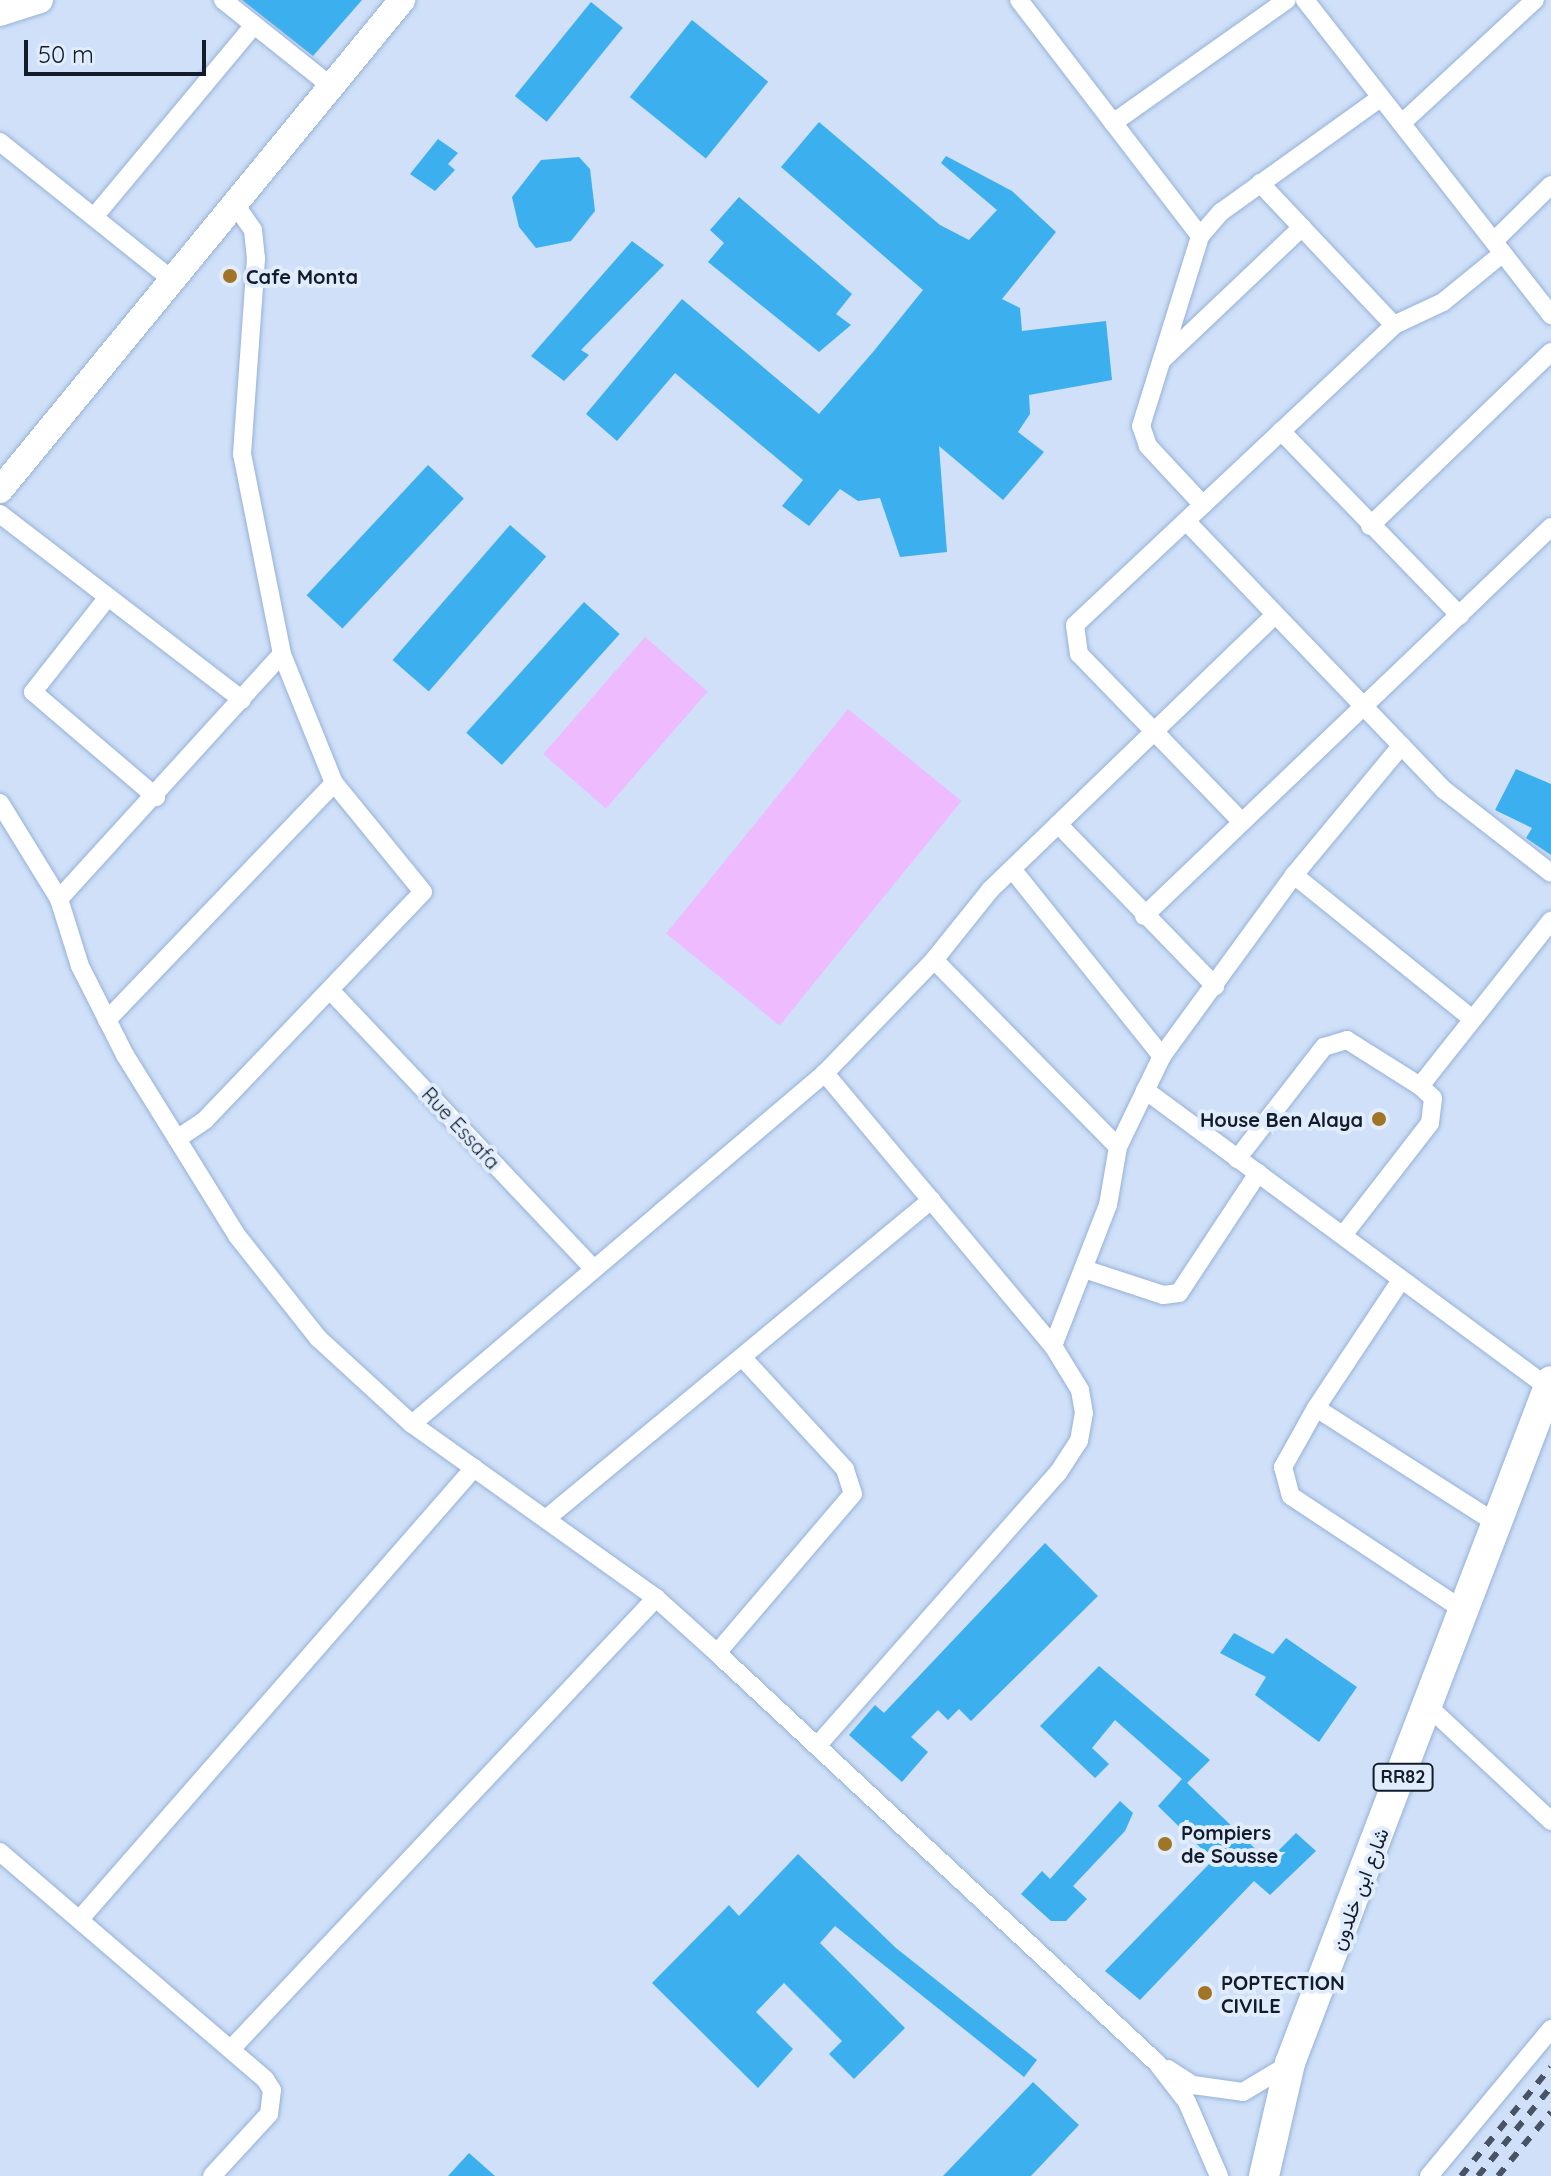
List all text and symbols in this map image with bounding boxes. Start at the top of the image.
scale bar [28,24,210,74]
text: 50 m [38,39,94,69]
place label: Cafe Monta [246,264,358,288]
marker: Cafe Monta [221,267,239,285]
street label: Rue Essafa [417,1082,505,1174]
place label: House Ben Alaya [1200,1107,1363,1131]
marker: House Ben Alaya [1370,1110,1388,1128]
road number: RR82 [1371,1763,1435,1791]
place label: Pompiers de Sousse [1181,1820,1278,1867]
street label: شارع ابن خلدون [1325,1825,1393,1953]
marker: Pompiers de Sousse [1156,1835,1174,1853]
place label: POPTECTION CIVILE [1221,1970,1345,2017]
marker: POPTECTION CIVILE [1196,1984,1214,2002]

